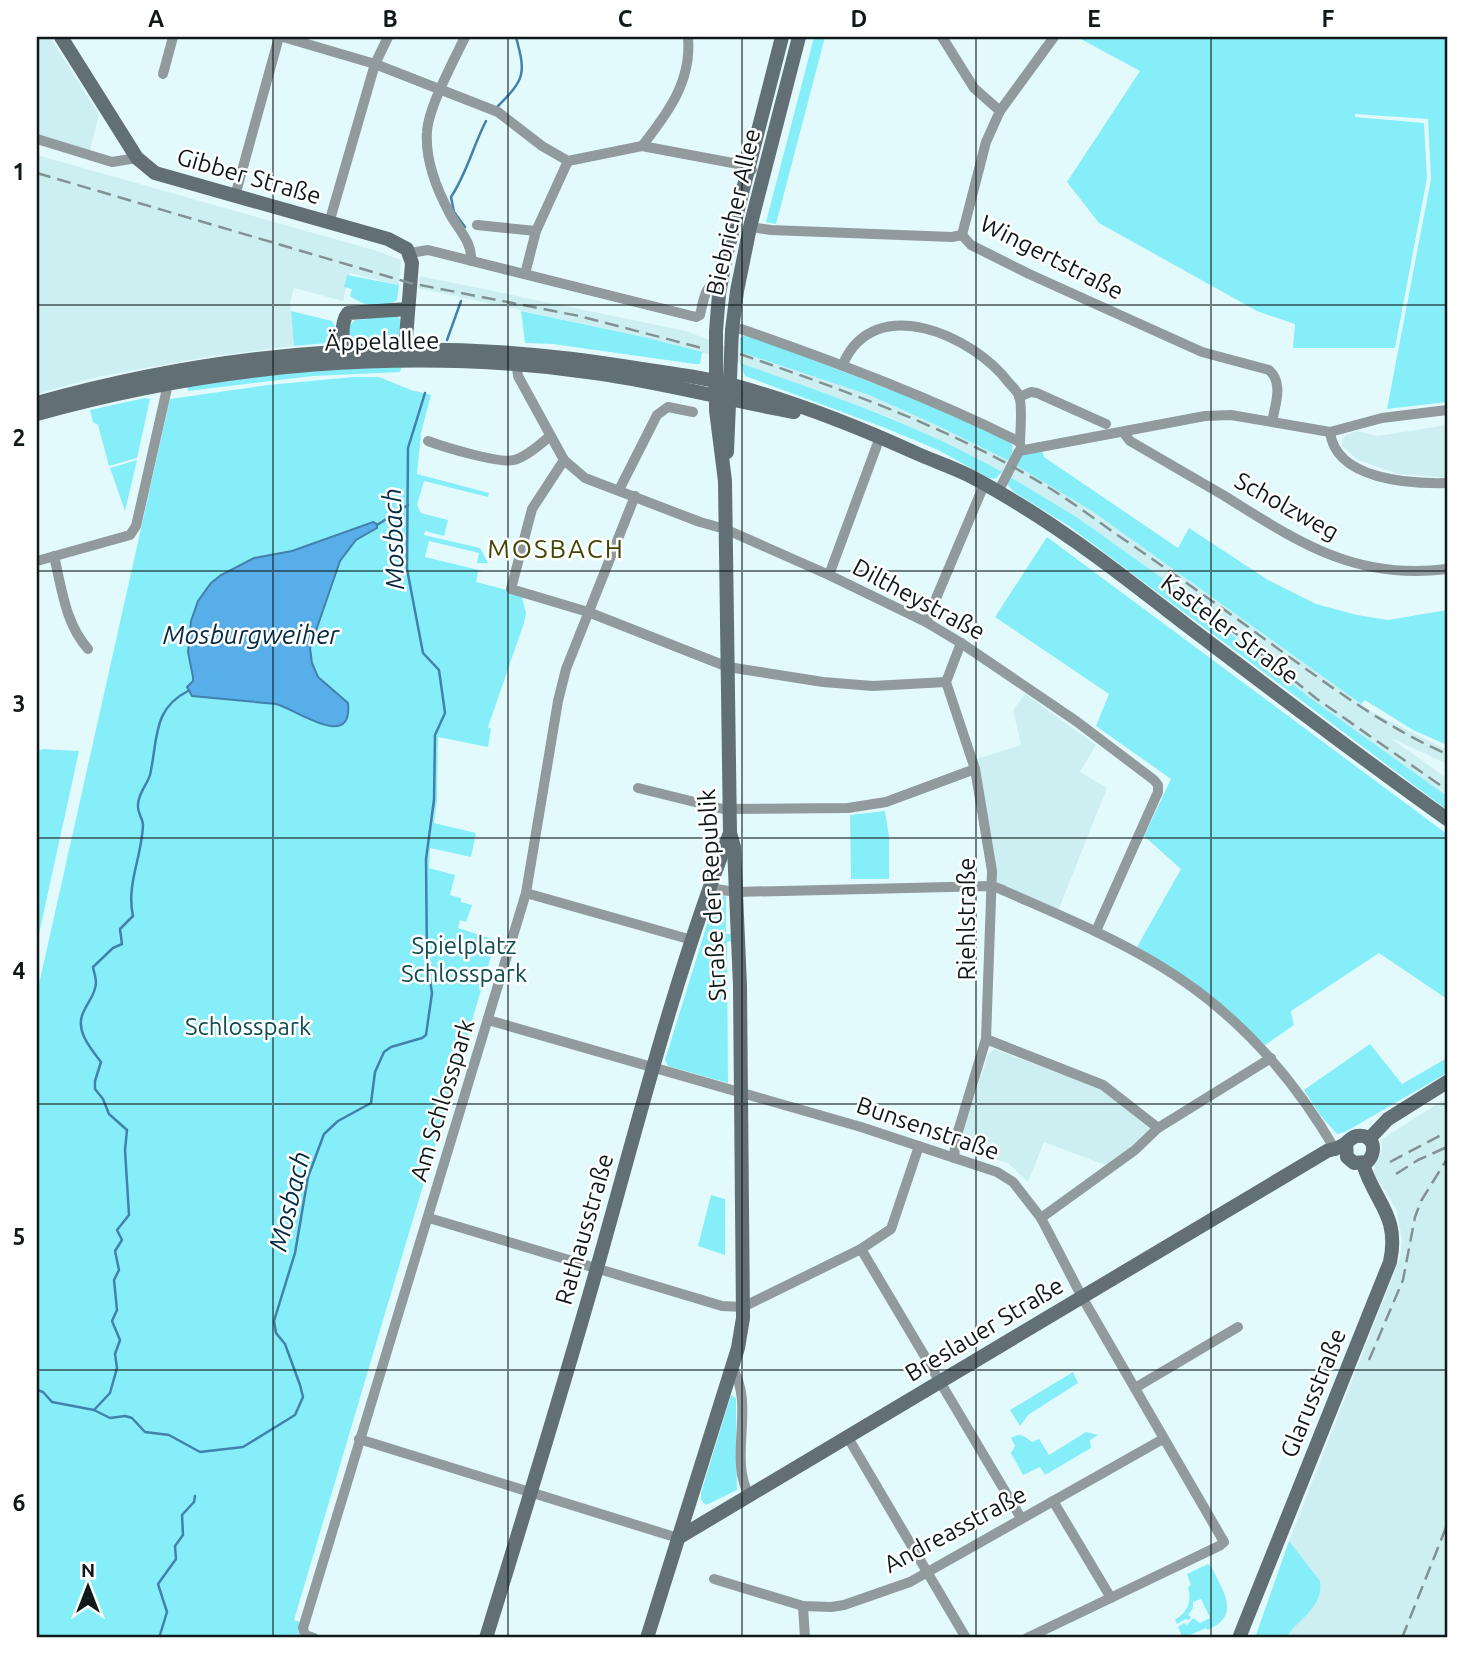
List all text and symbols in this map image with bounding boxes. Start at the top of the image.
text: A [148,6,164,31]
text: B [382,6,398,31]
text: C [618,6,633,31]
text: D [851,6,867,31]
text: E [1087,6,1101,31]
text: F [1322,6,1335,31]
street label: Biebricher Allee [701,126,765,298]
street label: Gibber Straße [174,143,324,209]
text: 1 [13,159,25,184]
street label: Wingertstraße [976,209,1128,305]
street label: Äppelallee [324,327,440,355]
text: 2 [13,425,25,450]
street label: Scholzweg [1230,466,1344,546]
water label: Mosbach [377,488,409,590]
district label: MOSBACH [487,534,625,563]
street label: Diltheystraße [848,553,990,645]
street label: Kasteler Straße [1156,568,1304,690]
water label: Mosburgweiher [163,620,340,649]
text: 3 [13,691,25,716]
street label: Straße der Republik [693,788,731,1002]
street label: Riehlstraße [953,857,980,981]
park label: Spielplatz Schlosspark [401,932,527,987]
text: 4 [13,958,26,983]
park label: Schlosspark [185,1013,311,1040]
street label: Am Schlosspark [405,1016,479,1184]
street label: Bunsenstraße [853,1091,1003,1165]
water label: Mosbach [263,1148,315,1254]
street label: Rathausstraße [550,1150,618,1308]
text: 5 [13,1224,25,1249]
street label: Breslauer Straße [900,1271,1068,1387]
street label: Glarusstraße [1275,1325,1351,1461]
street label: Andreasstraße [879,1480,1031,1578]
text: 6 [13,1490,26,1515]
north arrow [52,1552,122,1622]
text: N [81,1559,95,1581]

